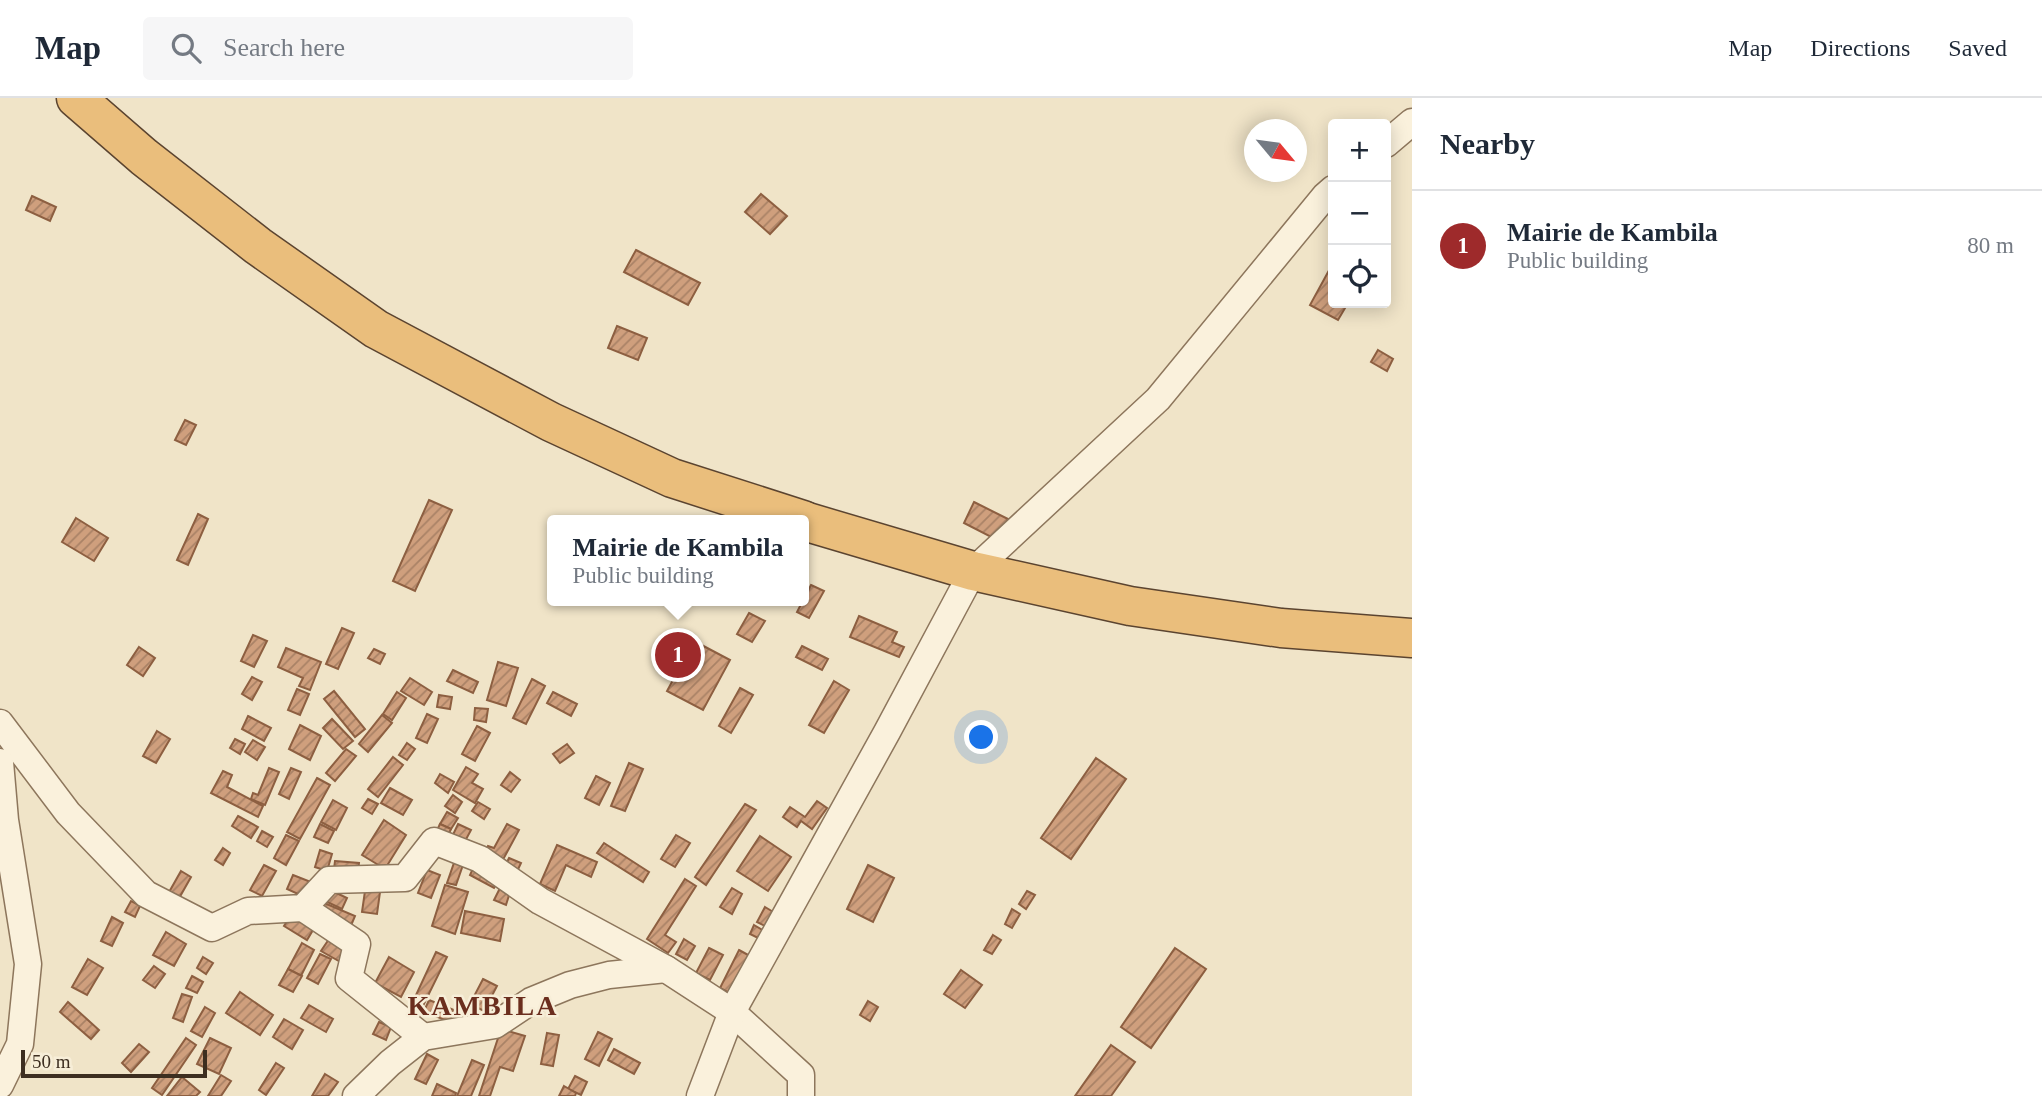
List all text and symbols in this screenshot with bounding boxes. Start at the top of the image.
search box [143,17,633,80]
icon: search [167,29,205,67]
text: Map [35,30,101,66]
text: Search here [223,33,345,62]
text: Map [1728,35,1772,61]
text: Directions [1810,35,1910,61]
text: Saved [1948,35,2007,61]
north arrow [1244,119,1307,182]
map controls [1328,119,1391,308]
button: + [1328,119,1391,182]
text: Nearby [1440,127,1535,160]
button: − [1328,182,1391,245]
text: Mairie de Kambila [1507,218,1718,247]
text: 1 [1457,233,1469,258]
text: 80 m [1967,233,2014,258]
button: locate [1328,245,1391,308]
text: Public building [1507,248,1648,273]
popup [547,515,809,606]
text: Mairie de Kambila [573,533,783,562]
text: Public building [573,563,714,588]
pin: 1 [655,629,701,681]
your location [964,720,998,754]
district label: KAMBILA [408,990,558,1021]
scale bar [21,1047,206,1079]
text: 50 m [32,1051,71,1072]

